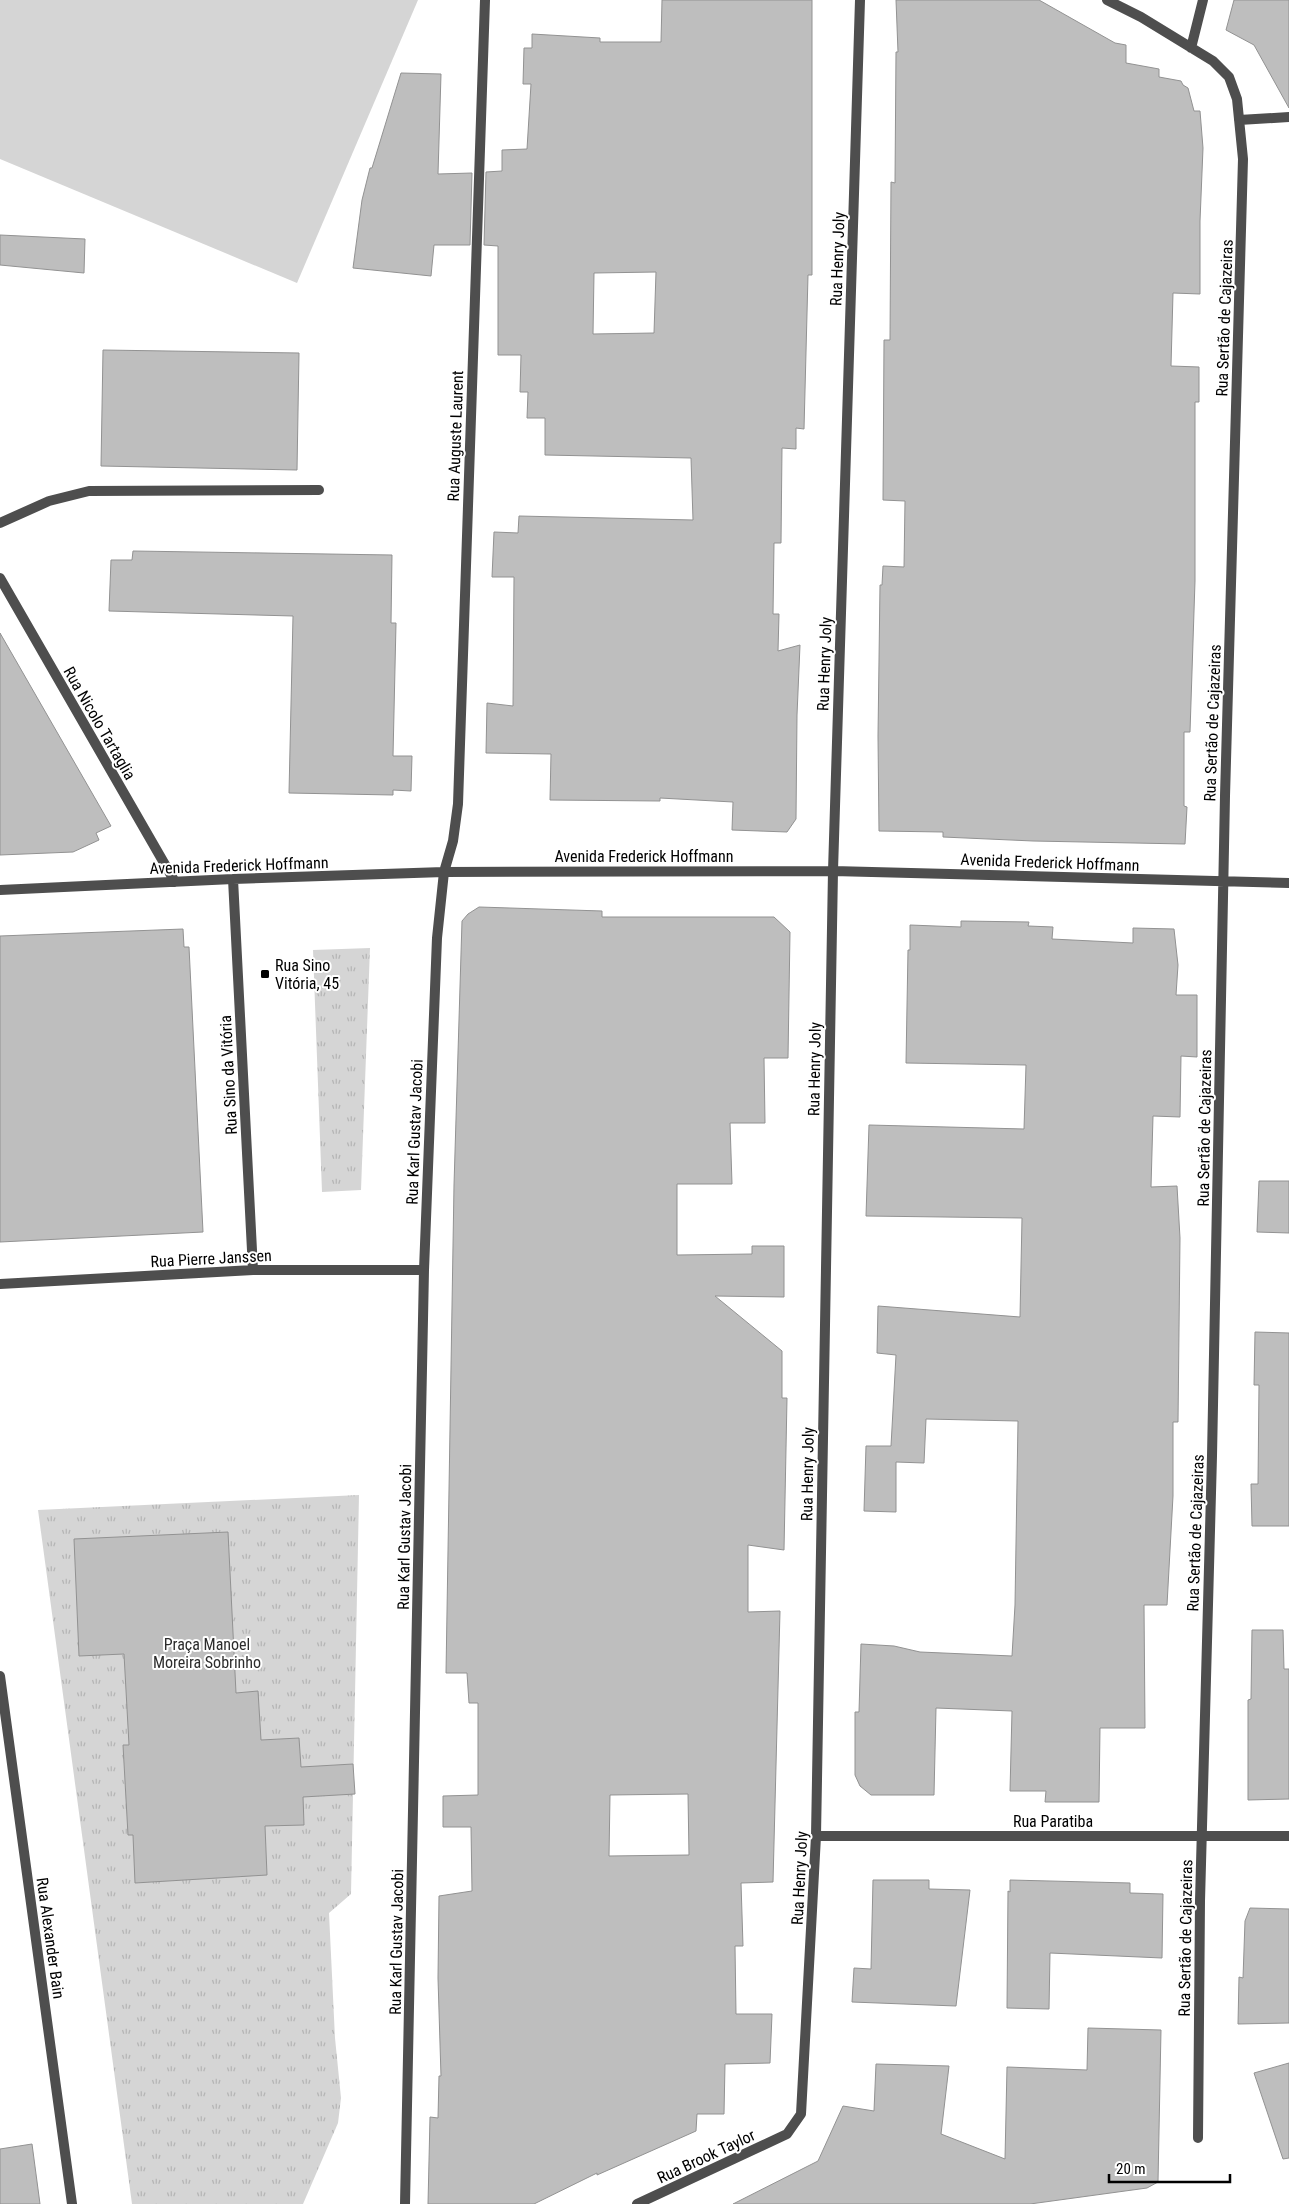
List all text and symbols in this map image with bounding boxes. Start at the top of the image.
street label: Rua Henry Joly [826,211,849,306]
street label: Rua Sertão de Cajazeiras [1212,239,1237,397]
street label: Rua Auguste Laurent [444,370,467,502]
street label: Rua Henry Joly [813,616,836,711]
street label: Rua Sertão de Cajazeiras [1200,644,1225,802]
street label: Rua Nicolo Tartaglia [60,663,140,783]
street label: Avenida Frederick Hoffmann [554,847,734,866]
street label: Avenida Frederick Hoffmann [960,850,1140,875]
street label: Avenida Frederick Hoffmann [149,853,329,878]
place label: Rua Sino Vitória, 45 [275,956,339,993]
marker: Rua Sino Vitória, 45 [259,968,271,980]
street label: Rua Sino da Vitória [216,1015,241,1135]
street label: Rua Henry Joly [804,1021,825,1116]
street label: Rua Sertão de Cajazeiras [1194,1049,1215,1207]
street label: Rua Karl Gustav Jacobi [402,1059,427,1205]
street label: Rua Pierre Janssen [150,1246,272,1271]
street label: Rua Henry Joly [797,1426,818,1521]
street label: Rua Sertão de Cajazeiras [1183,1454,1208,1612]
street label: Rua Karl Gustav Jacobi [394,1464,415,1610]
park label: Praça Manoel Moreira Sobrinho [153,1635,261,1672]
street label: Rua Paratiba [1013,1812,1093,1831]
street label: Rua Henry Joly [788,1830,811,1926]
street label: Rua Sertão de Cajazeiras [1175,1859,1196,2017]
street label: Rua Karl Gustav Jacobi [386,1869,407,2015]
street label: Rua Alexander Bain [33,1876,68,2000]
street label: Rua Brook Taylor [654,2125,758,2187]
scale bar [1109,2152,1230,2184]
text: 20 m [1116,2160,1146,2178]

